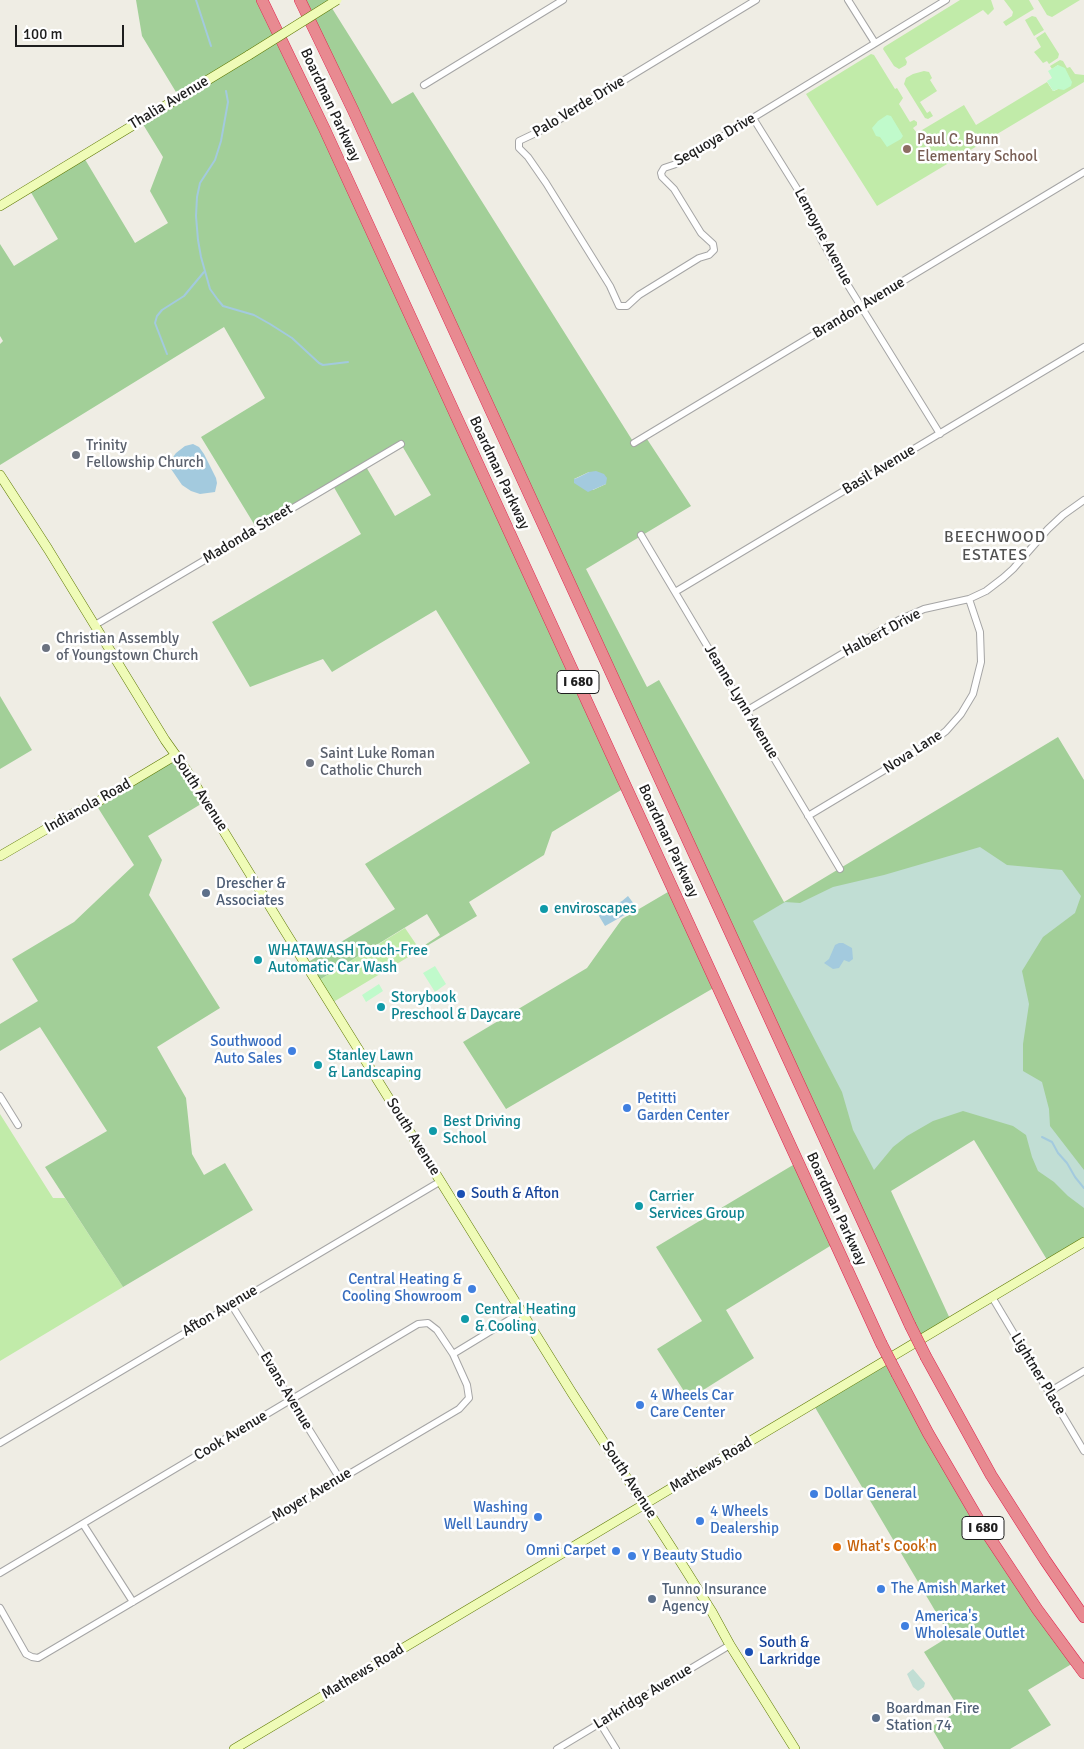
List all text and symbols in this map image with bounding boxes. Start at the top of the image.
scale bar [18,15,126,47]
text: 100 m [23,25,63,43]
street label: Boardman Parkway [296,46,364,164]
street label: Thalia Avenue [126,72,212,134]
street label: Palo Verde Drive [530,72,628,142]
street label: Sequoya Drive [671,110,759,170]
place label: Paul C. Bunn Elementary School [917,131,1038,166]
marker: Paul C. Bunn Elementary School [901,143,913,155]
street label: Lemoyne Avenue [790,185,856,289]
street label: Brandon Avenue [810,273,908,343]
street label: Boardman Parkway [465,414,533,532]
place label: Trinity Fellowship Church [86,437,204,472]
street label: Basil Avenue [839,441,919,499]
marker: Trinity Fellowship Church [70,449,82,461]
street label: Madonda Street [200,500,296,568]
district label: BEECHWOOD ESTATES [943,528,1047,566]
street label: Halbert Drive [840,605,924,661]
place label: Christian Assembly of Youngstown Church [56,630,198,665]
marker: Christian Assembly of Youngstown Church [40,642,52,654]
street label: Jeanne Lynn Avenue [700,642,782,762]
road number: I 680 [557,670,599,694]
street label: Nova Lane [880,726,946,778]
place label: Saint Luke Roman Catholic Church [320,745,435,780]
street label: South Avenue [168,751,232,835]
marker: Saint Luke Roman Catholic Church [304,757,316,769]
street label: Indianola Road [42,775,134,837]
street label: Boardman Parkway [634,782,702,900]
place label: Drescher & Associates [216,875,286,910]
marker: Drescher & Associates [200,887,212,899]
place label: enviroscapes [554,900,636,918]
marker: enviroscapes [538,903,550,915]
place label: WHATAWASH Touch-Free Automatic Car Wash [268,942,428,977]
marker: WHATAWASH Touch-Free Automatic Car Wash [252,954,264,966]
place label: Storybook Preschool & Daycare [391,989,521,1024]
marker: Storybook Preschool & Daycare [375,1001,387,1013]
place label: Southwood Auto Sales [210,1033,282,1068]
marker: Southwood Auto Sales [286,1045,298,1057]
place label: Stanley Lawn & Landscaping [328,1047,421,1082]
marker: Stanley Lawn & Landscaping [312,1059,324,1071]
place label: Petitti Garden Center [637,1090,729,1125]
street label: South Avenue [382,1095,444,1179]
marker: Petitti Garden Center [621,1102,633,1114]
place label: Best Driving School [443,1113,521,1148]
marker: Best Driving School [427,1125,439,1137]
street label: Boardman Parkway [802,1150,870,1268]
place label: South & Afton [471,1185,559,1203]
marker: South & Afton [455,1188,467,1200]
place label: Carrier Services Group [649,1188,745,1223]
marker: Carrier Services Group [633,1200,645,1212]
place label: Central Heating & Cooling Showroom [342,1271,462,1306]
street label: Afton Avenue [179,1281,261,1341]
marker: Central Heating & Cooling Showroom [466,1283,478,1295]
place label: Central Heating & Cooling [475,1301,576,1336]
marker: Central Heating & Cooling [459,1313,471,1325]
street label: Lightner Place [1006,1330,1070,1418]
street label: Evans Avenue [256,1349,316,1433]
place label: 4 Wheels Car Care Center [650,1387,734,1422]
marker: 4 Wheels Car Care Center [634,1399,646,1411]
street label: Cook Avenue [191,1407,271,1465]
street label: Mathews Road [666,1433,756,1497]
street label: South Avenue [597,1438,661,1522]
street label: Moyer Avenue [269,1464,355,1526]
place label: Dollar General [824,1485,917,1503]
marker: Dollar General [808,1488,820,1500]
place label: Washing Well Laundry [444,1499,528,1534]
place label: 4 Wheels Dealership [710,1503,779,1538]
marker: Washing Well Laundry [532,1511,544,1523]
marker: 4 Wheels Dealership [694,1515,706,1527]
road number: I 680 [962,1516,1004,1540]
place label: What's Cook'n [847,1538,937,1556]
marker: What's Cook'n [831,1541,843,1553]
place label: Omni Carpet [526,1542,606,1560]
marker: Omni Carpet [610,1545,622,1557]
place label: Y Beauty Studio [642,1547,742,1565]
marker: Y Beauty Studio [626,1550,638,1562]
place label: The Amish Market [891,1580,1006,1598]
place label: Tunno Insurance Agency [662,1581,767,1616]
marker: The Amish Market [875,1583,887,1595]
marker: Tunno Insurance Agency [646,1593,658,1605]
place label: America's Wholesale Outlet [915,1608,1025,1643]
marker: America's Wholesale Outlet [899,1620,911,1632]
place label: South & Larkridge [759,1634,821,1669]
street label: Mathews Road [318,1640,408,1704]
marker: South & Larkridge [743,1646,755,1658]
street label: Larkridge Avenue [590,1661,696,1733]
place label: Boardman Fire Station 74 [886,1700,979,1735]
marker: Boardman Fire Station 74 [870,1712,882,1724]

